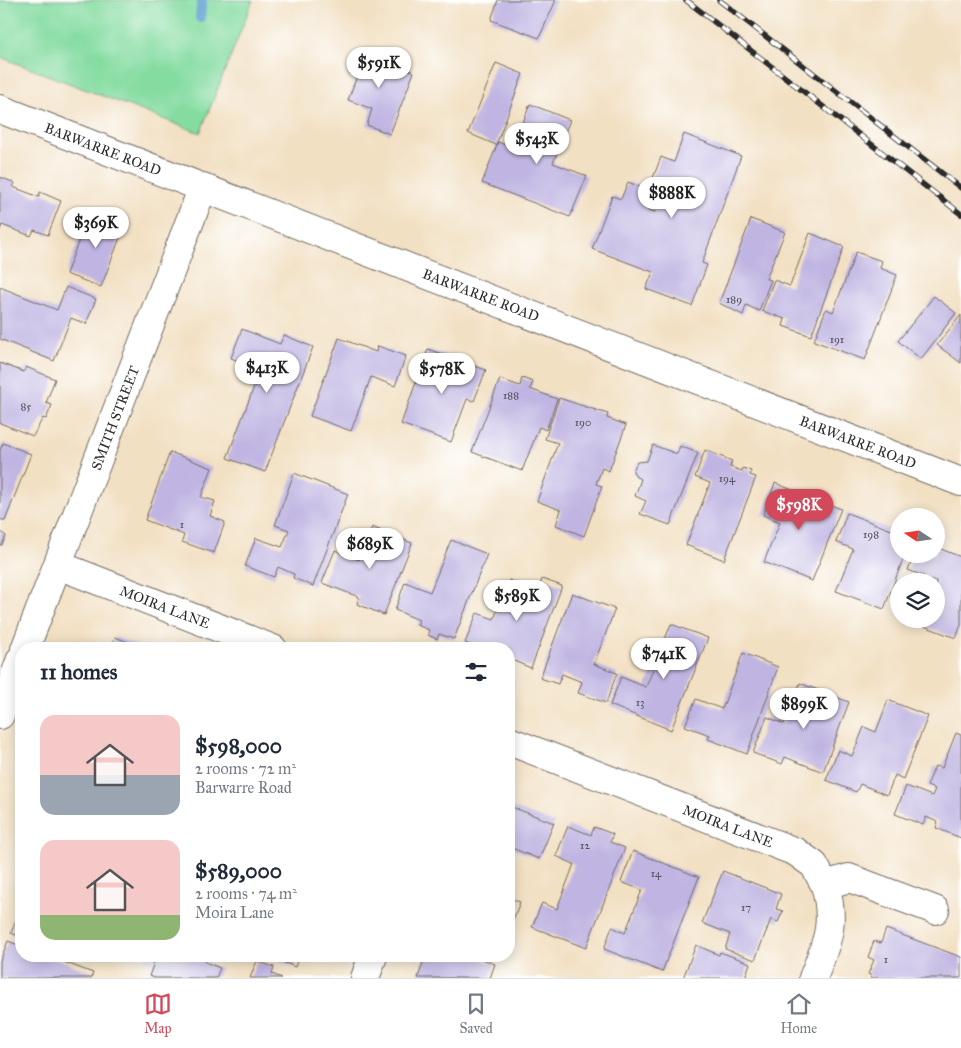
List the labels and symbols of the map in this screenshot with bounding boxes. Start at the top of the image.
pin: $591K [344,46,414,89]
street label: BARWARRE ROAD [42,119,163,180]
pin: $543K [502,122,572,165]
pin: $888K [637,176,707,219]
pin: $369K [61,206,131,249]
street label: BARWARRE ROAD [420,265,541,326]
house number: 189 [726,293,742,306]
house number: 191 [830,333,844,346]
pin: $413K [232,352,302,394]
pin: $578K [407,352,477,395]
street label: SMITH STREET [88,363,143,473]
house number: 188 [503,389,519,402]
house number: 85 [21,400,31,413]
street label: BARWARRE ROAD [797,412,918,473]
house number: 190 [575,416,591,429]
house number: 194 [719,472,736,485]
pin: $598K [764,488,834,531]
north arrow [890,508,945,562]
house number: 1 [180,518,184,531]
pin: $689K [335,528,405,570]
house number: 198 [863,528,879,541]
pin: $589K [482,580,552,622]
street label: MOIRA LANE [117,582,212,632]
pin: $741K [629,638,699,680]
pin: $899K [769,688,839,730]
house number: 13 [636,696,644,709]
street label: MOIRA LANE [680,801,775,851]
house number: 12 [580,839,590,852]
house number: 14 [651,867,662,880]
house number: 17 [741,901,751,914]
house number: 1 [884,953,888,966]

